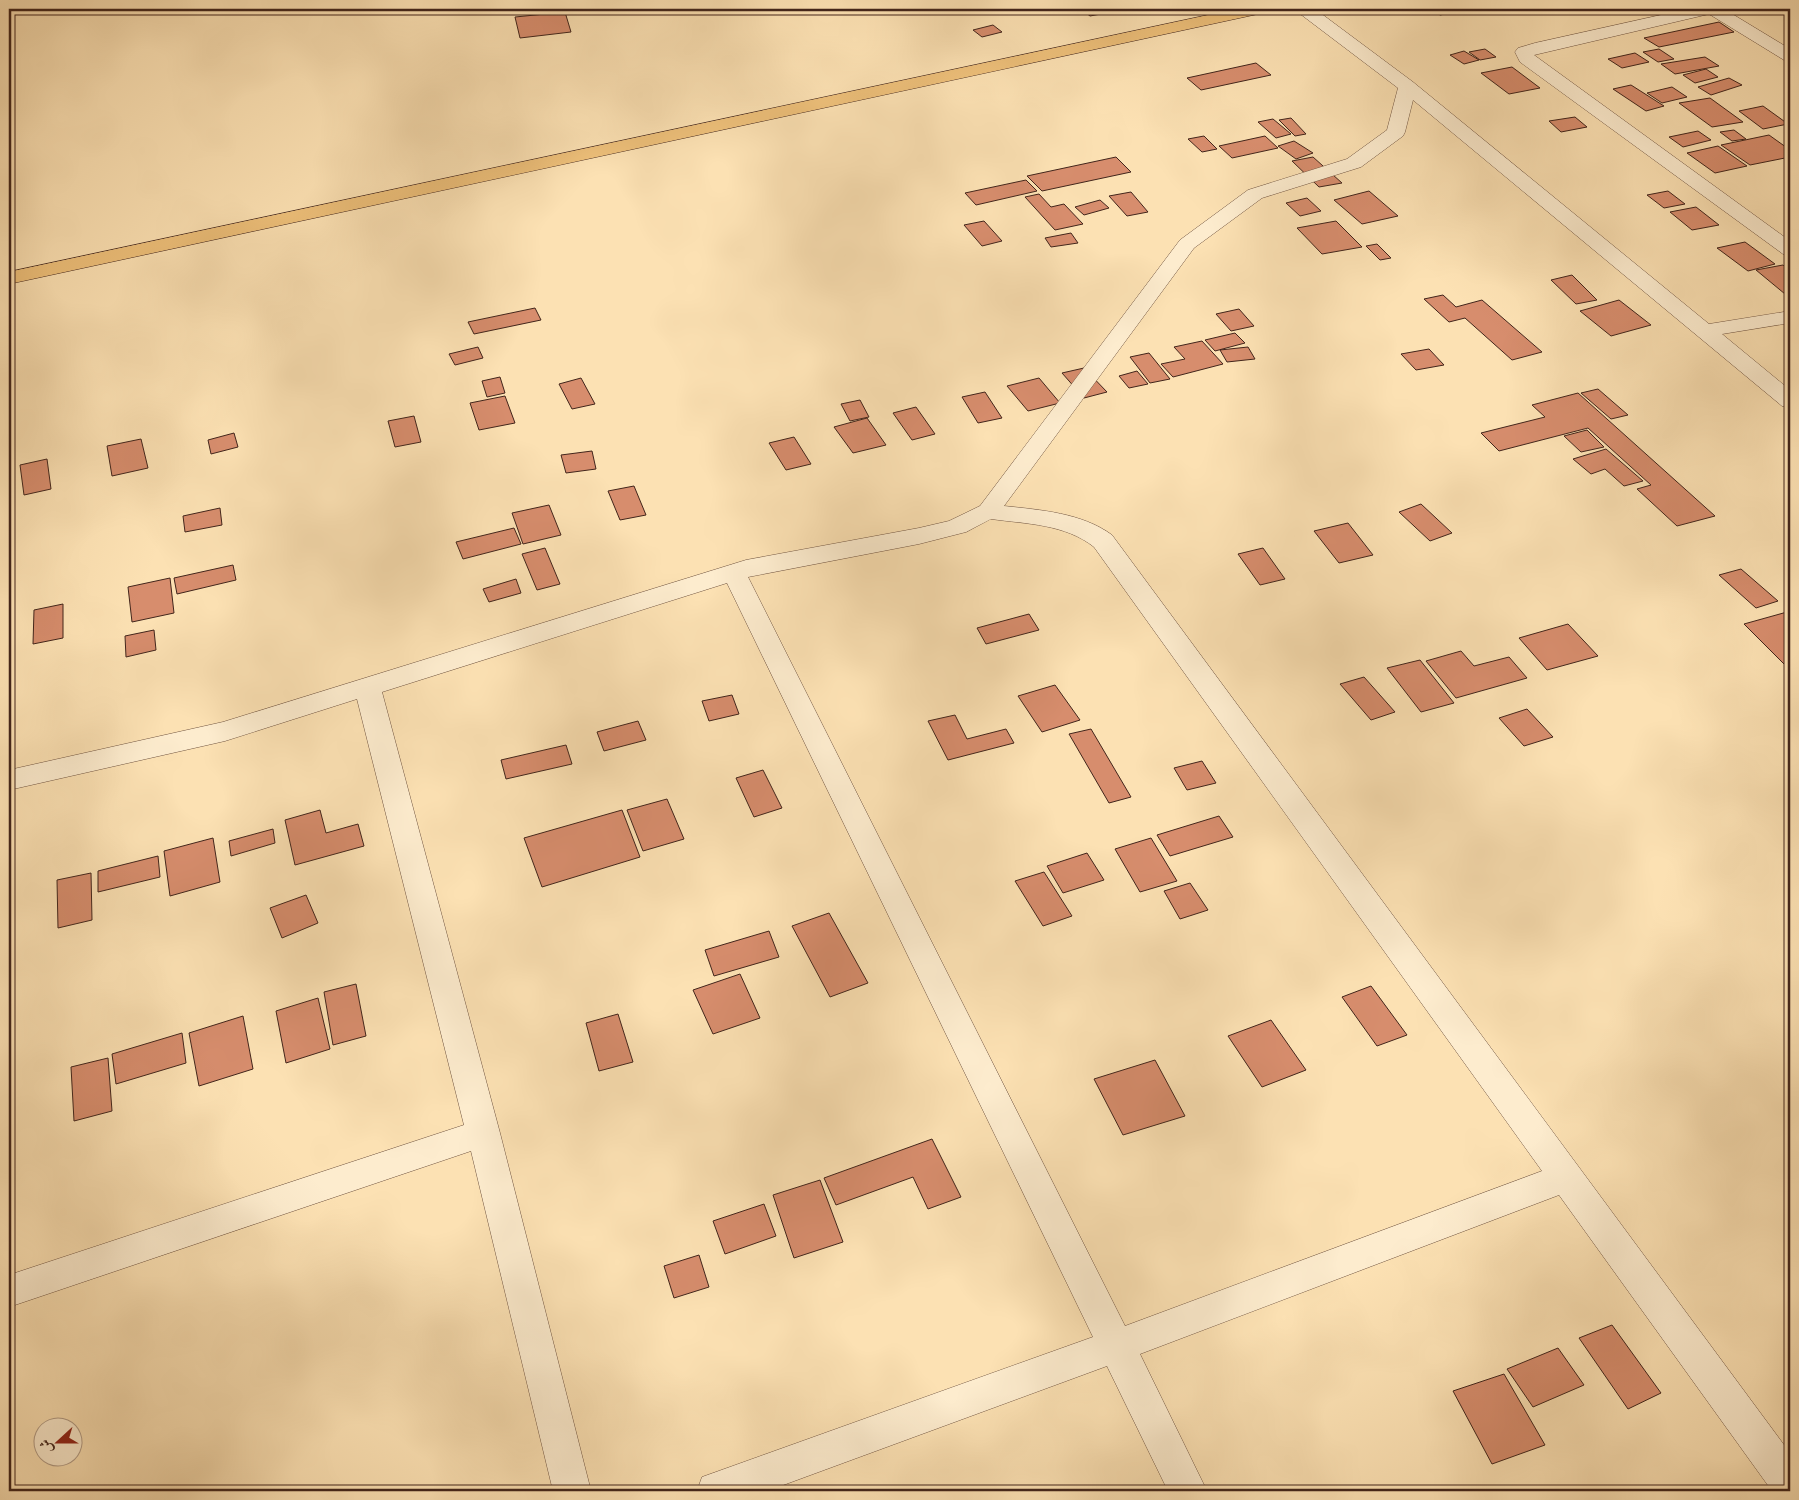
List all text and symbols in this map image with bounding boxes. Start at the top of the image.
north arrow [32,1418,82,1468]
text: ش [36,1436,59,1456]

